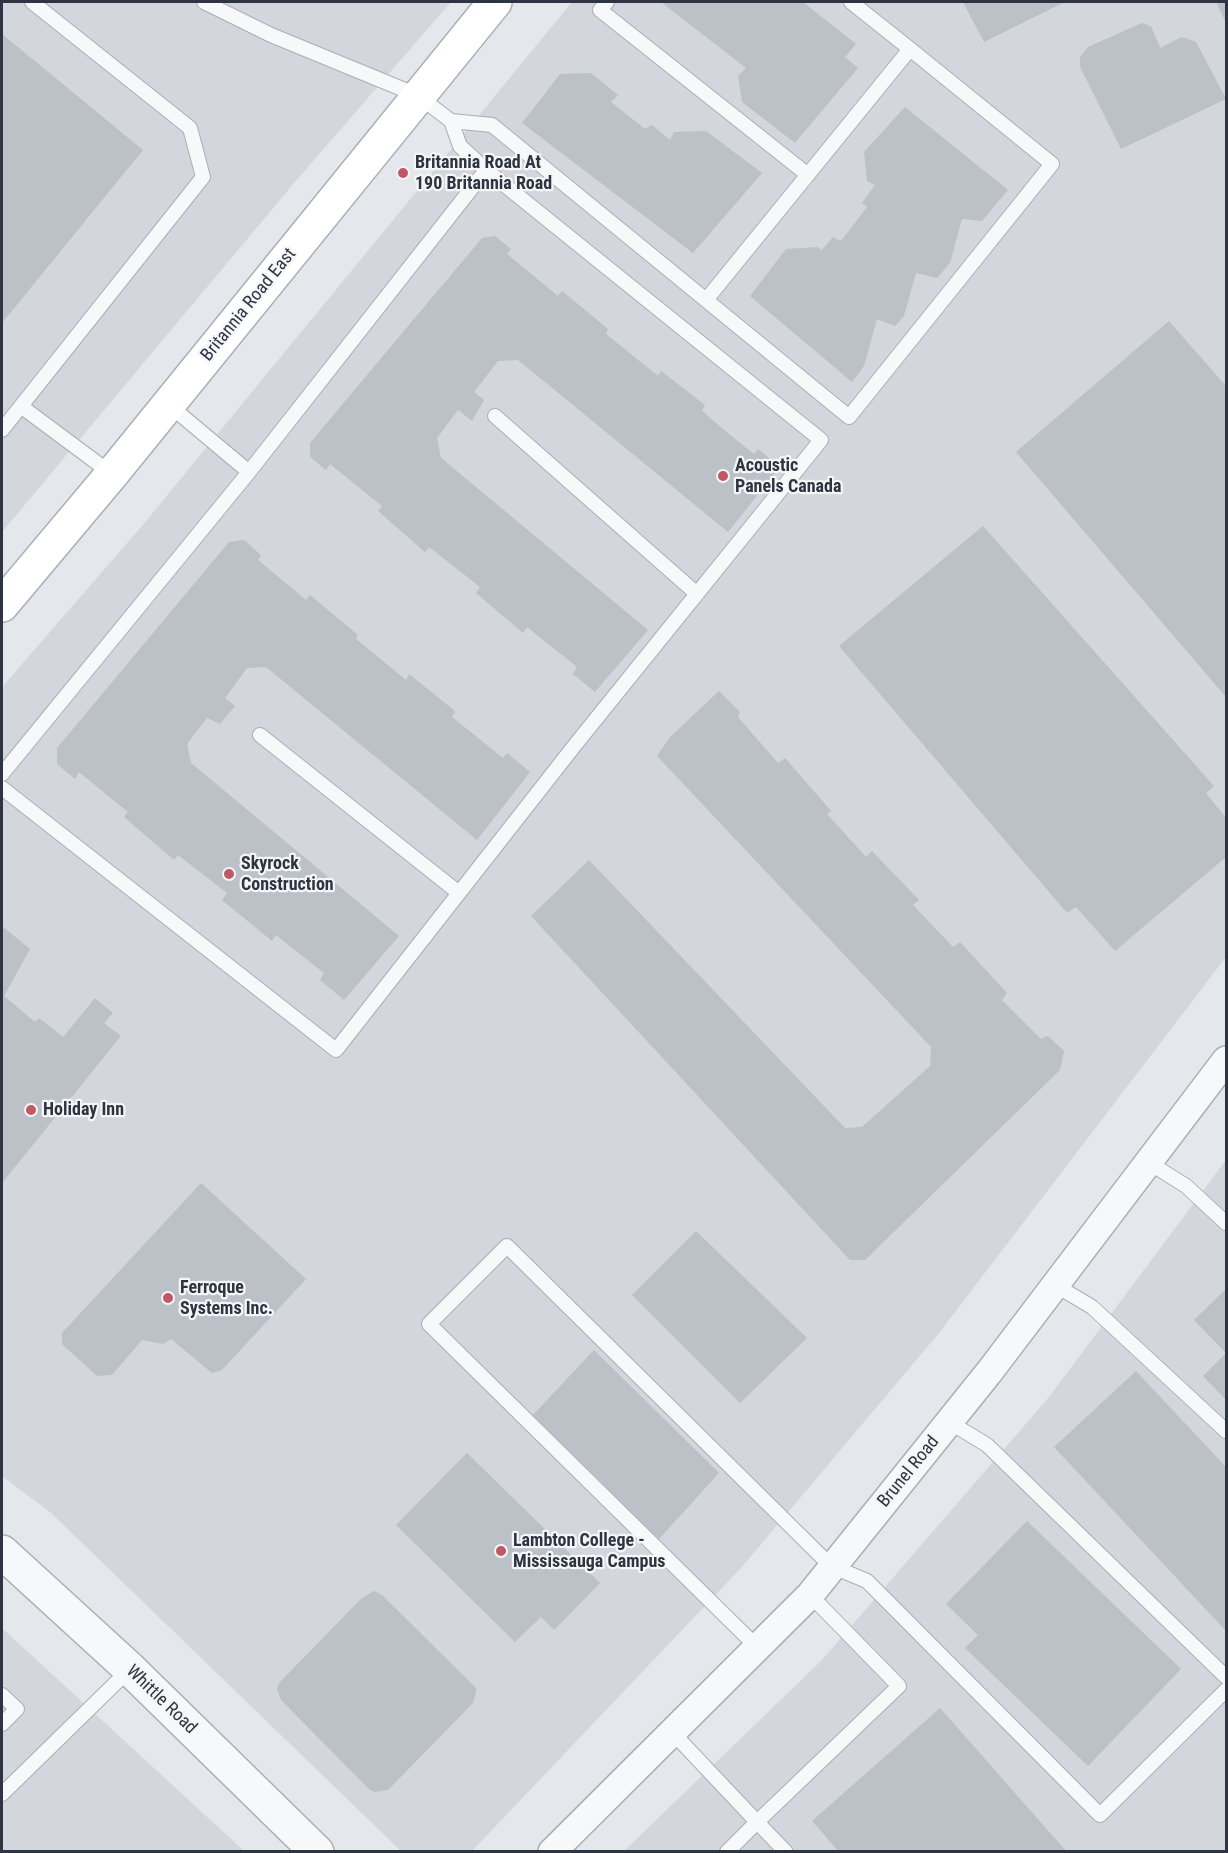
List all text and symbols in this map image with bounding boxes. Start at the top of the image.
place label: Britannia Road At 190 Britannia Road [415,152,552,195]
marker: Britannia Road At 190 Britannia Road [396,166,410,180]
street label: Britannia Road East [197,244,301,366]
place label: Acoustic Panels Canada [735,455,841,498]
marker: Acoustic Panels Canada [716,469,730,483]
place label: Skyrock Construction [241,853,334,896]
marker: Skyrock Construction [222,867,236,881]
place label: Holiday Inn [43,1099,124,1121]
marker: Holiday Inn [24,1103,38,1117]
place label: Ferroque Systems Inc. [180,1277,273,1320]
marker: Ferroque Systems Inc. [161,1291,175,1305]
street label: Brunel Road [874,1432,944,1512]
place label: Lambton College - Mississauga Campus [513,1530,665,1572]
marker: Lambton College - Mississauga Campus [494,1544,508,1558]
street label: Whittle Road [121,1661,201,1739]

